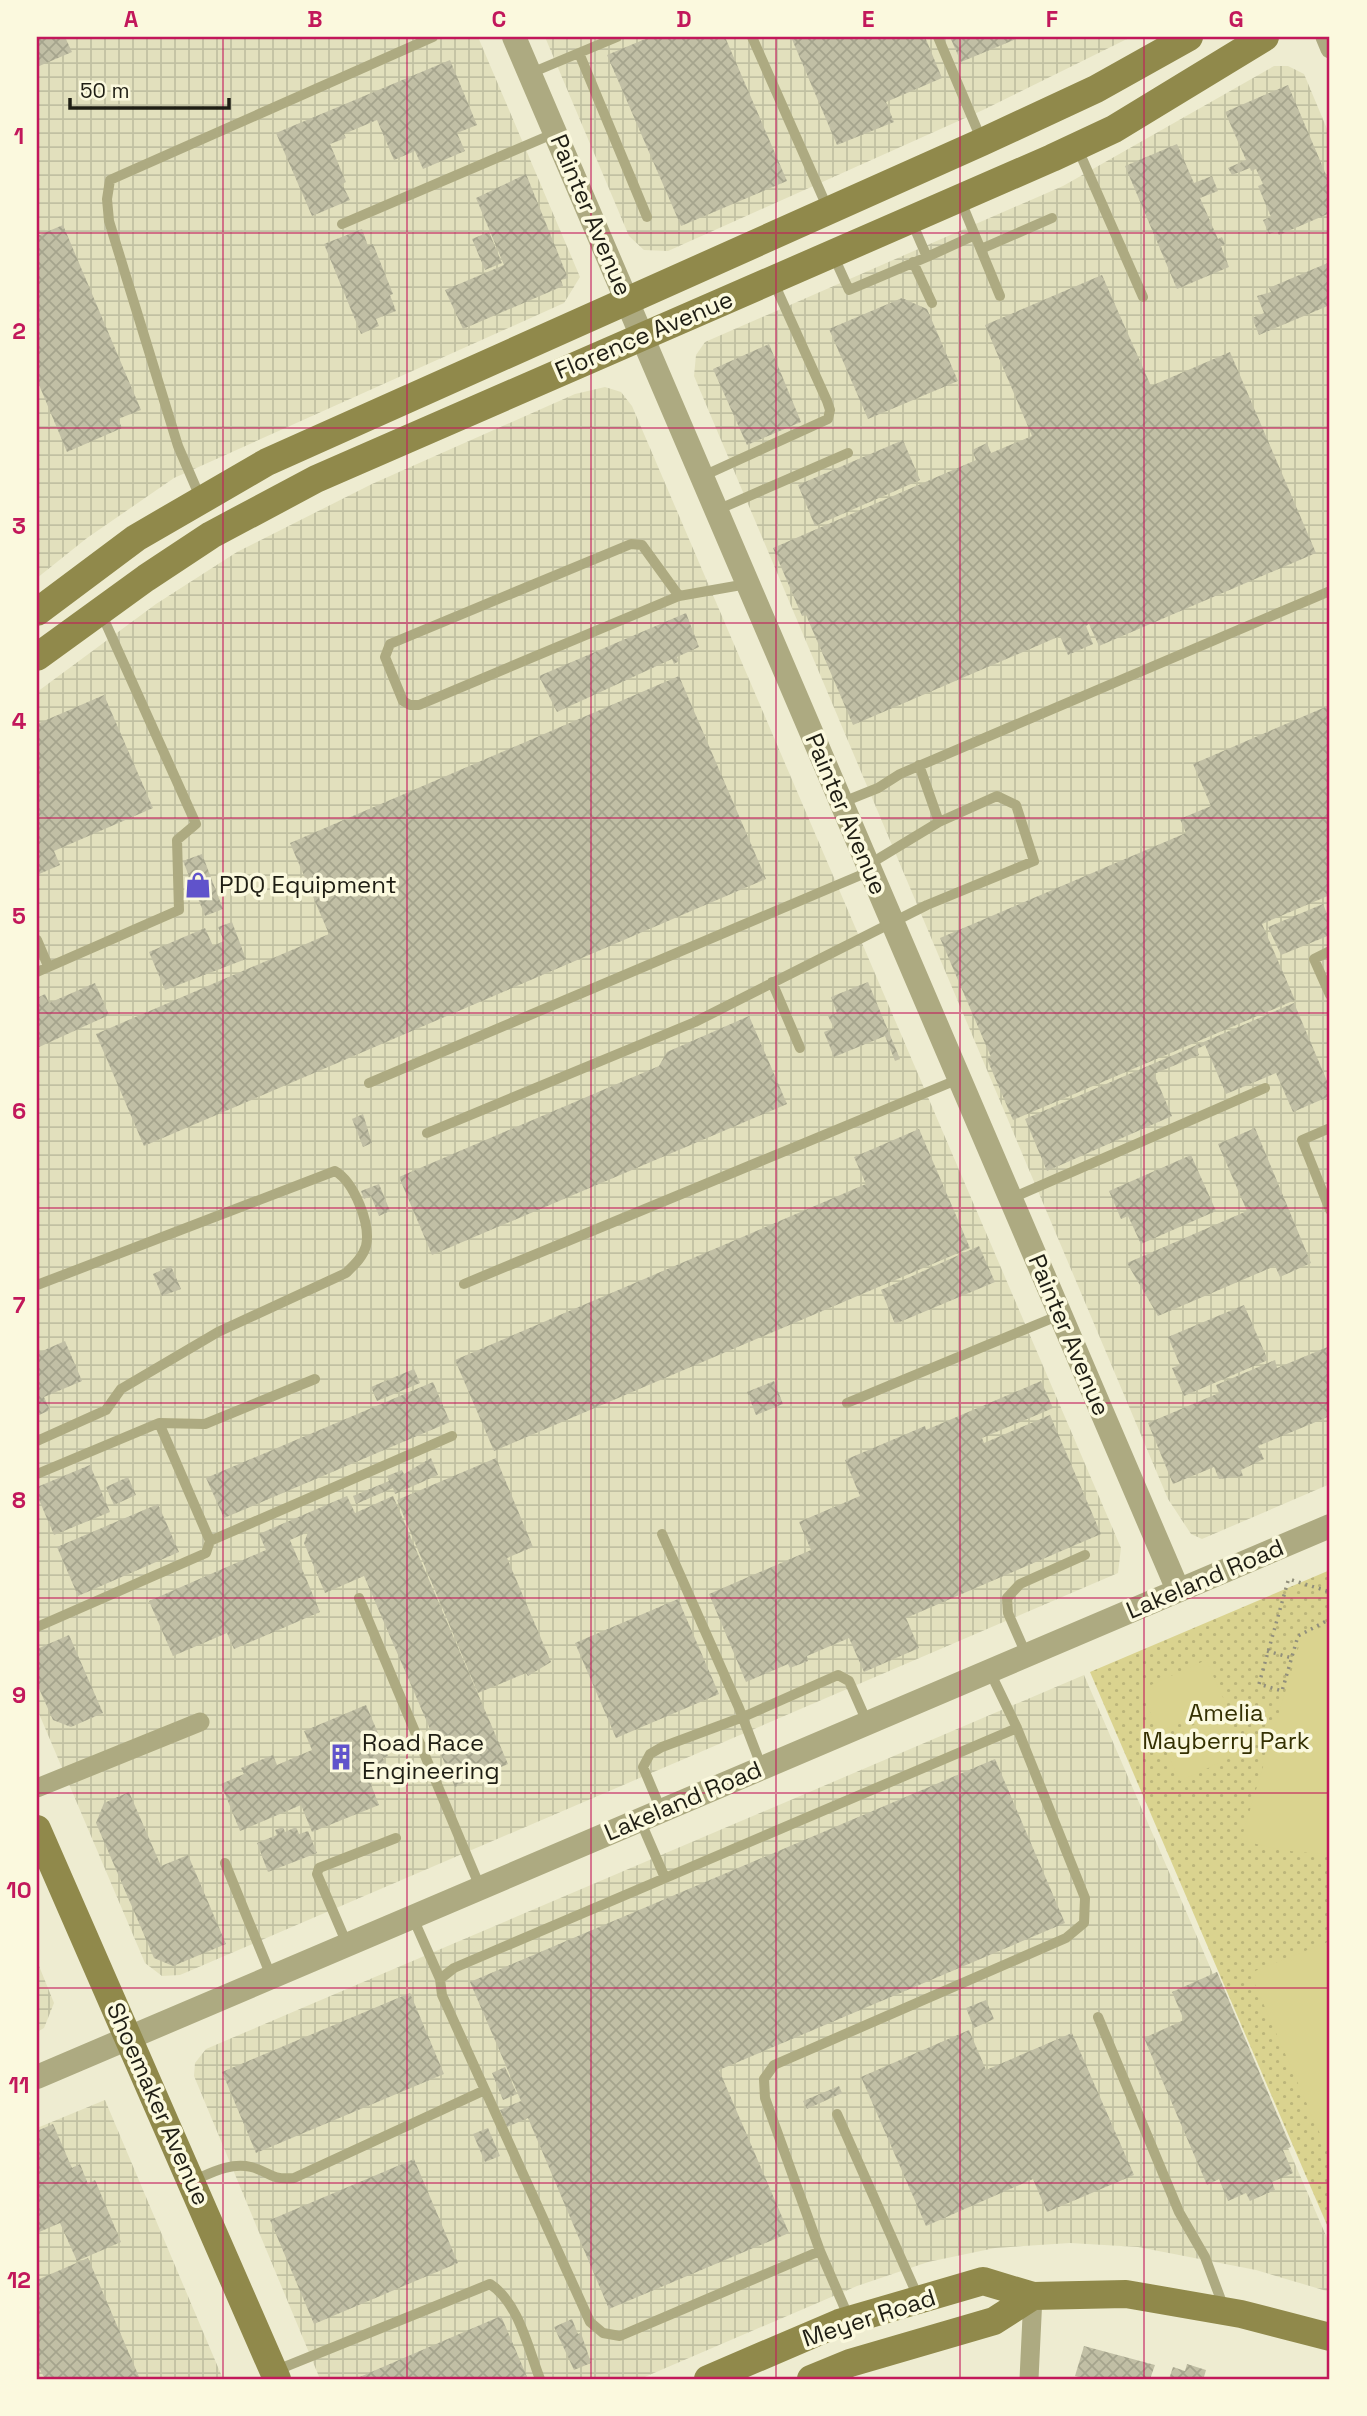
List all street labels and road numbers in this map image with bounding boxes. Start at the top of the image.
street label: Painter Avenue [543,129,639,300]
street label: Florence Avenue [550,283,737,386]
street label: Painter Avenue [798,728,894,899]
street label: Painter Avenue [1021,1249,1117,1420]
street label: Lakeland Road [1121,1531,1288,1626]
street label: Lakeland Road [599,1753,766,1848]
street label: Shoemaker Avenue [100,1997,217,2210]
street label: Meyer Road [798,2281,939,2354]

